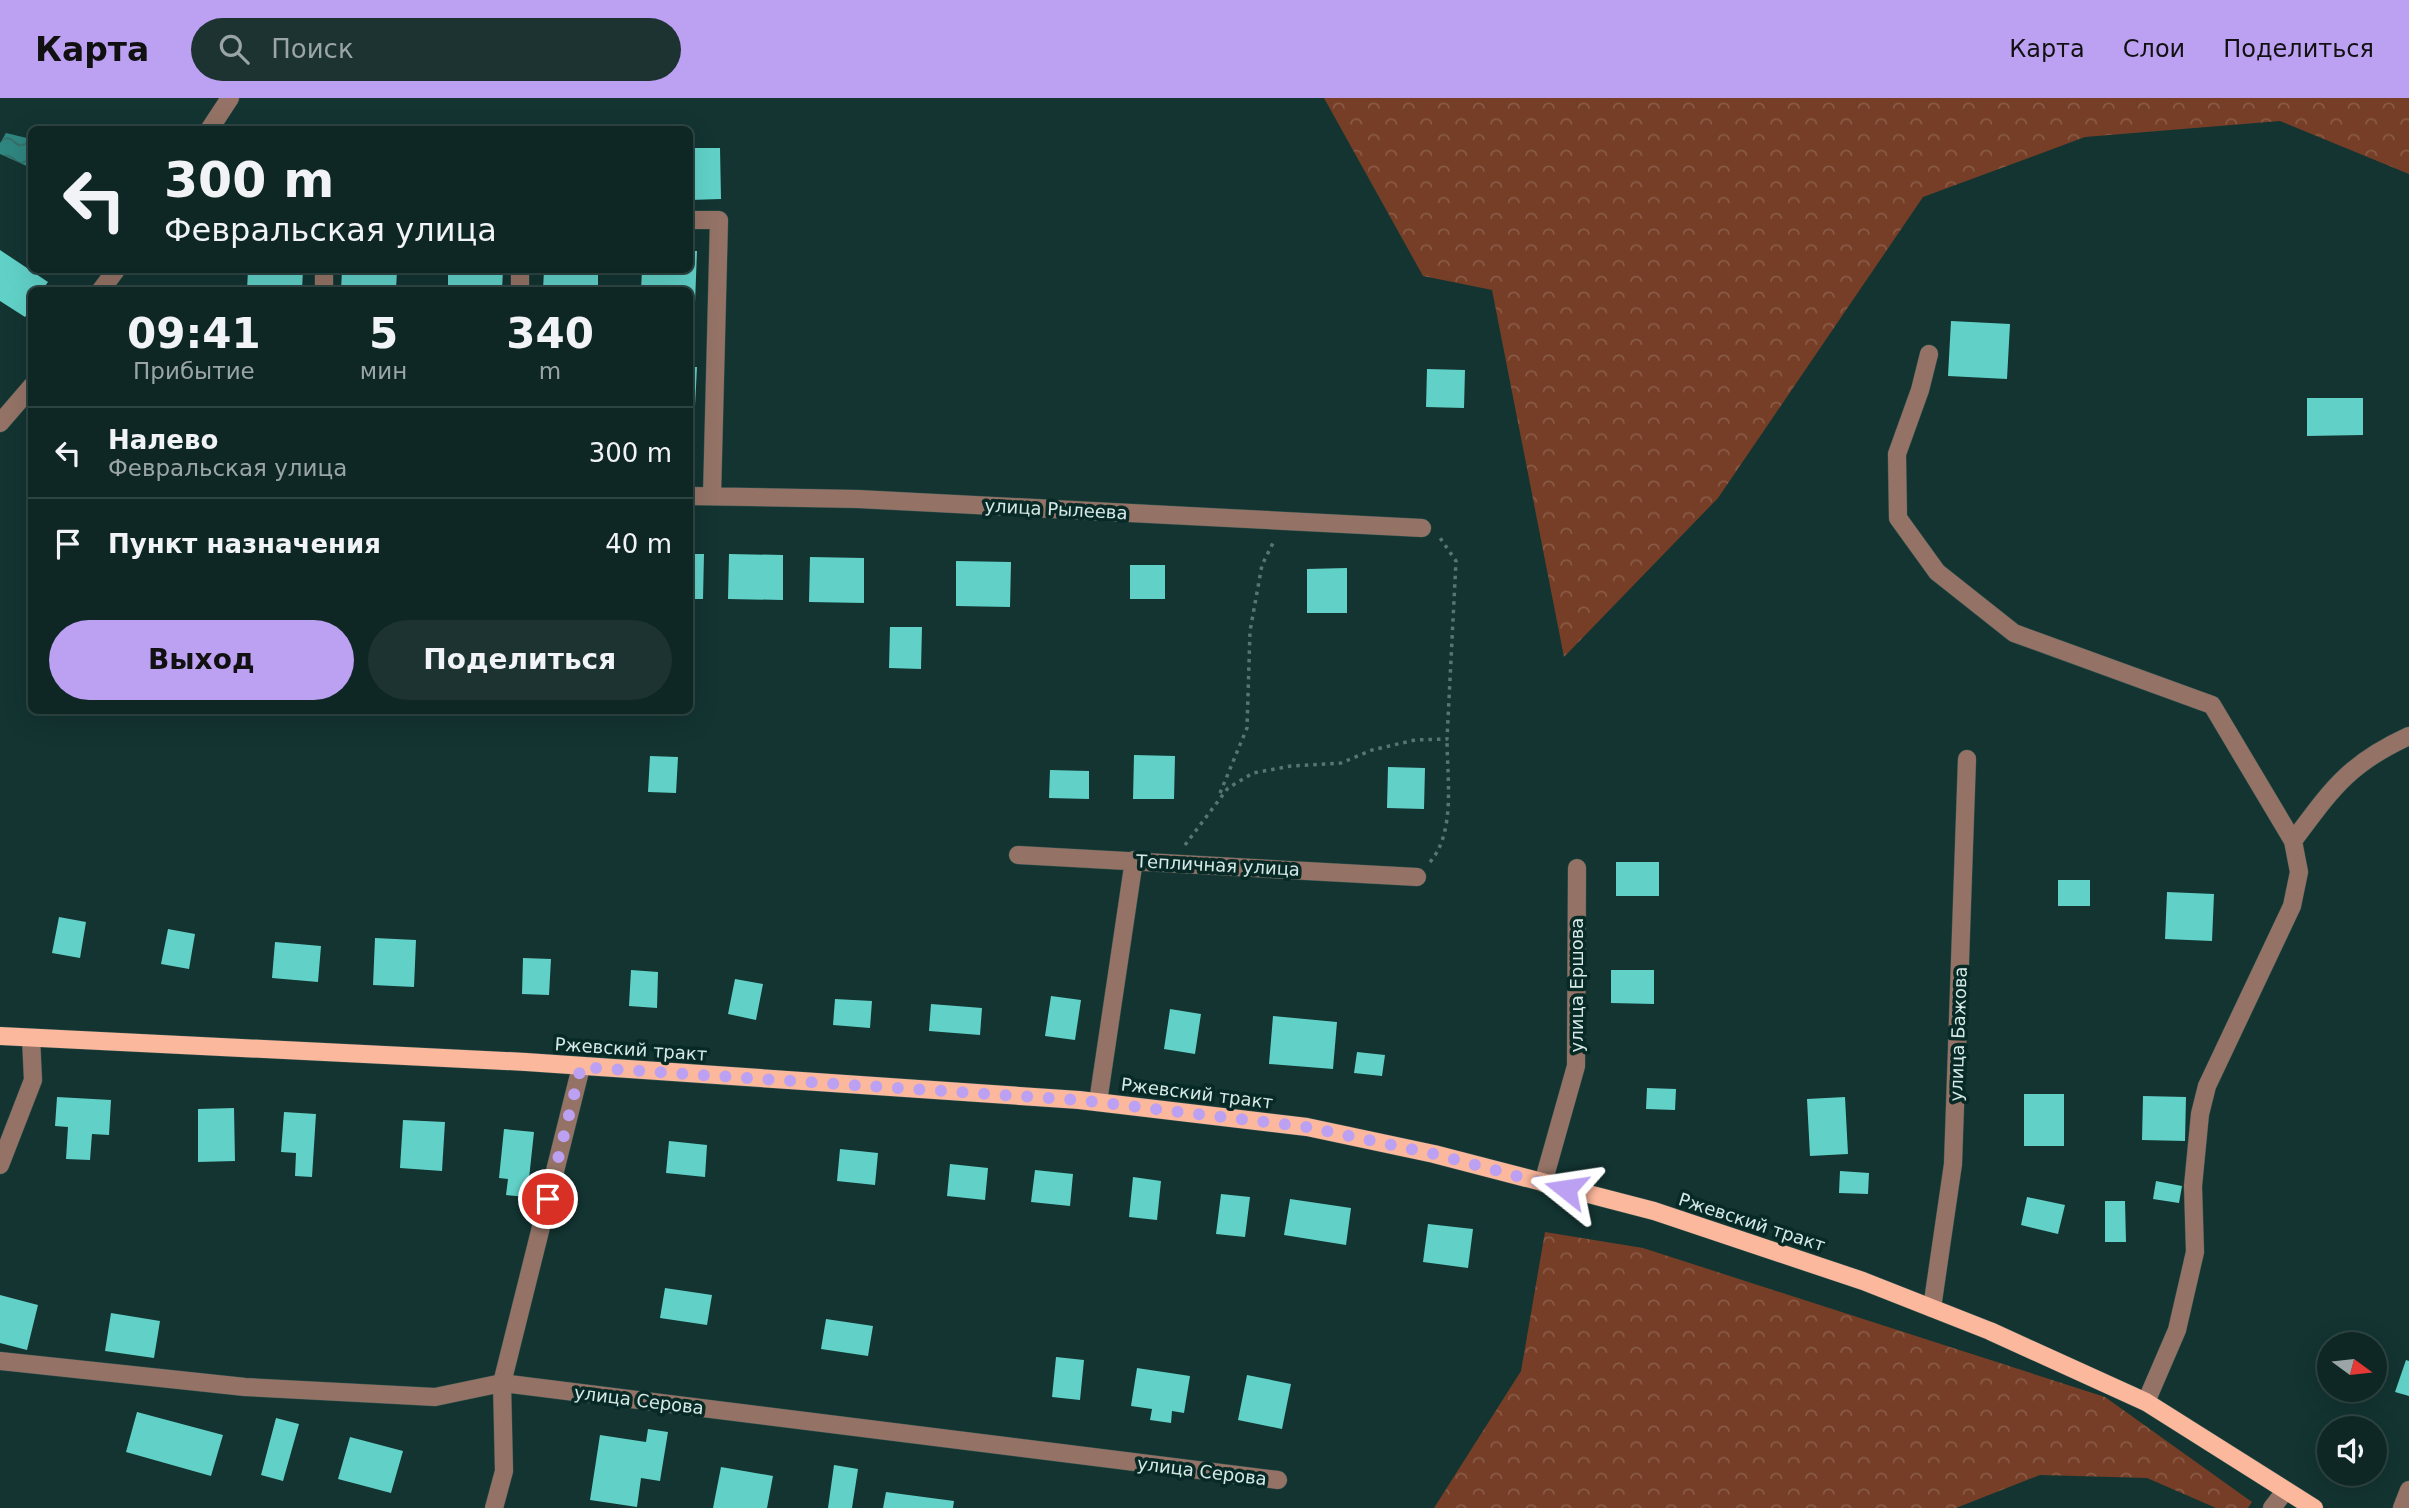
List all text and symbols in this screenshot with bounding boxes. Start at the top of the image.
search box [191,18,681,81]
text: Карта [35,30,149,69]
icon: search [215,30,253,68]
text: Поиск [271,34,354,64]
text: Карта [2009,35,2085,63]
text: Слои [2123,35,2185,63]
text: Поделиться [2223,35,2374,63]
text: 300 m [164,152,334,209]
icon: left [49,154,140,245]
text: Февральская улица [164,211,497,249]
text: 09:41 [127,309,261,358]
text: 5 [369,309,398,358]
text: 340 [506,309,594,358]
text: Прибытие [133,358,255,384]
text: мин [360,358,407,384]
text: m [539,358,561,384]
text: Налево [108,425,218,455]
icon: left [49,434,87,472]
text: 300 m [589,438,672,468]
text: Февральская улица [108,455,347,481]
street label: улица Рылеева [984,495,1128,523]
icon: arrive [49,525,87,563]
text: Пункт назначения [108,529,381,559]
text: 40 m [605,529,672,559]
button: Выход [49,620,354,700]
button: Поделиться [368,620,672,700]
street label: Тепличная улица [1134,850,1301,880]
street label: улица Ершова [1566,918,1587,1052]
street label: улица Бажова [1945,966,1971,1102]
street label: Ржевский тракт [554,1033,708,1065]
street label: Ржевский тракт [1120,1073,1274,1113]
position arrow [1529,1152,1603,1226]
pin [518,1169,578,1229]
icon: arrive [529,1180,567,1218]
street label: Ржевский тракт [1676,1188,1828,1256]
north arrow [2317,1332,2387,1402]
map controls [2317,1332,2387,1486]
street label: улица Серова [573,1382,705,1418]
button: sound [2317,1416,2387,1486]
street label: улица Серова [1136,1453,1268,1489]

